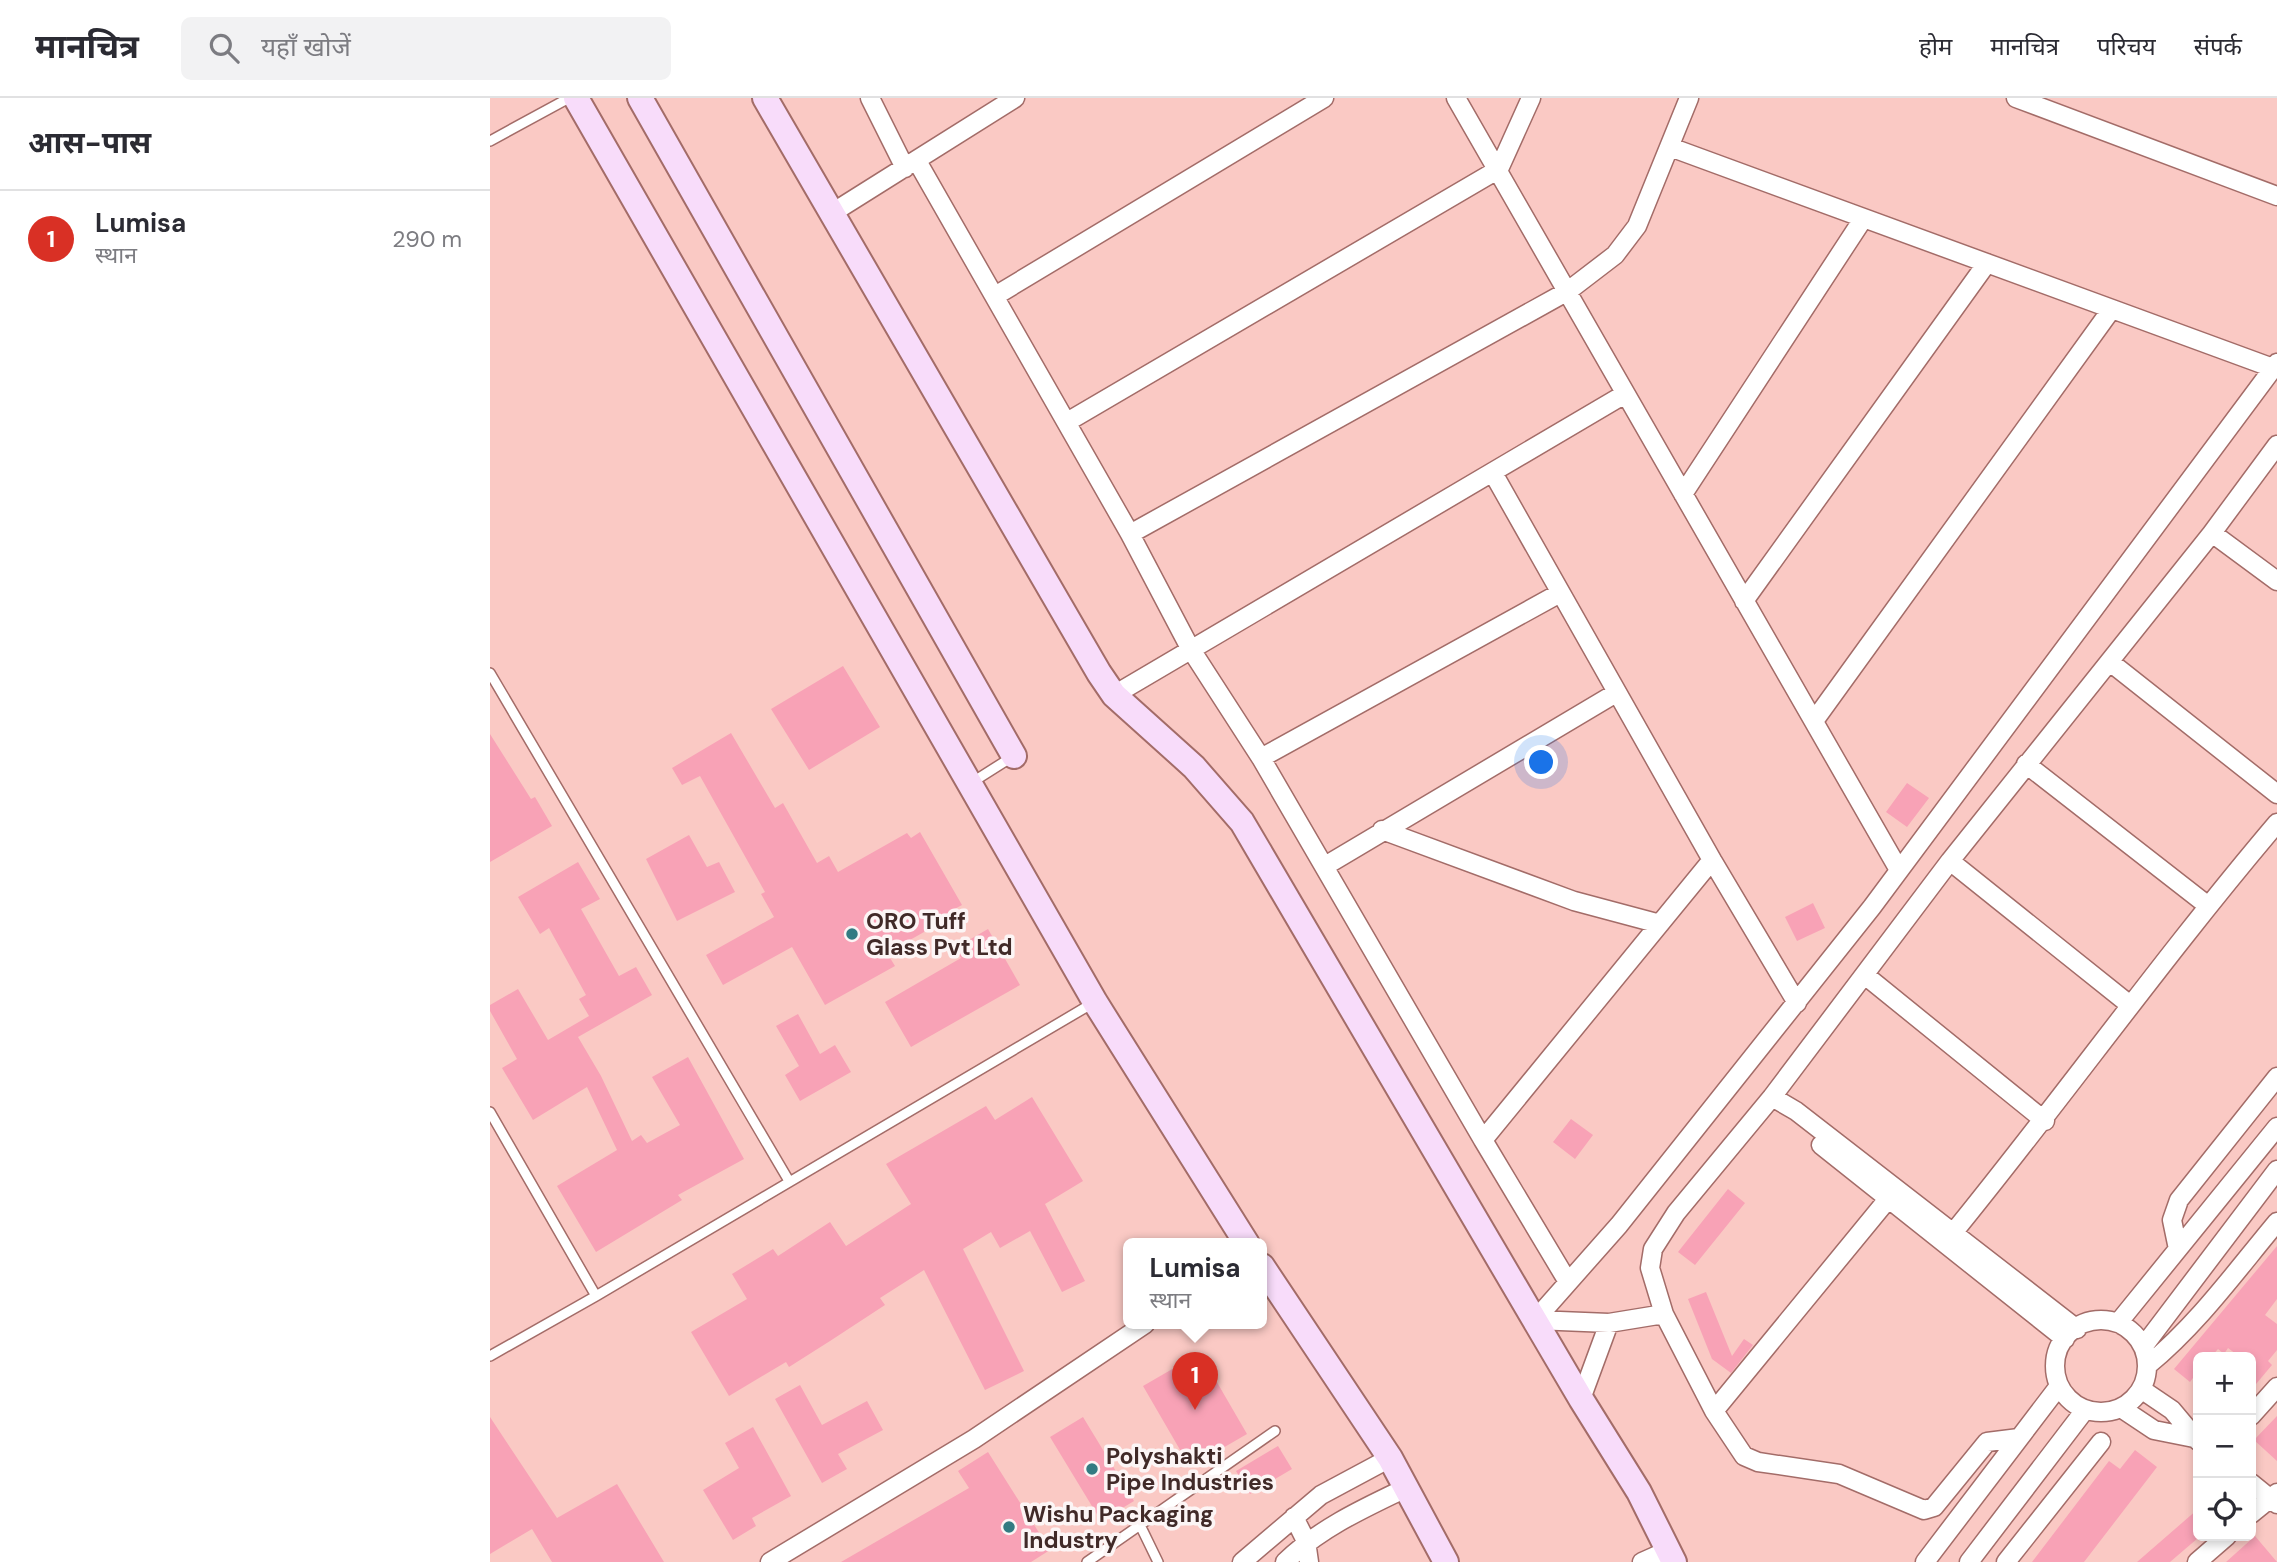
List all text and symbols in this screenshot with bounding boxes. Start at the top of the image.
search box [181,17,671,80]
text: मानचित्र [35,25,139,68]
icon: search [205,29,243,67]
text: यहाँ खोजें [261,30,351,64]
text: होम [1919,31,1952,62]
text: मानचित्र [1990,31,2059,62]
text: परिचय [2097,31,2156,62]
text: संपर्क [2194,31,2242,62]
text: आस-पास [28,123,151,162]
text: Lumisa [95,206,186,240]
text: 1 [47,224,55,254]
text: 290 m [392,224,462,254]
text: स्थान [95,240,137,270]
your location [1524,745,1558,779]
place label: ORO Tuff Glass Pvt Ltd [866,906,1013,962]
marker: ORO Tuff Glass Pvt Ltd [844,926,860,942]
popup [1123,1238,1267,1329]
text: Lumisa [1149,1251,1241,1285]
text: स्थान [1149,1285,1191,1315]
pin: 1 [1172,1352,1218,1410]
map controls [2193,1352,2256,1541]
button: + [2193,1352,2256,1415]
button: − [2193,1415,2256,1478]
place label: Polyshakti Pipe Industries [1106,1441,1274,1497]
marker: Polyshakti Pipe Industries [1084,1461,1100,1477]
button: locate [2193,1478,2256,1541]
place label: Wishu Packaging Industry [1023,1499,1214,1555]
marker: Wishu Packaging Industry [1001,1519,1017,1535]

